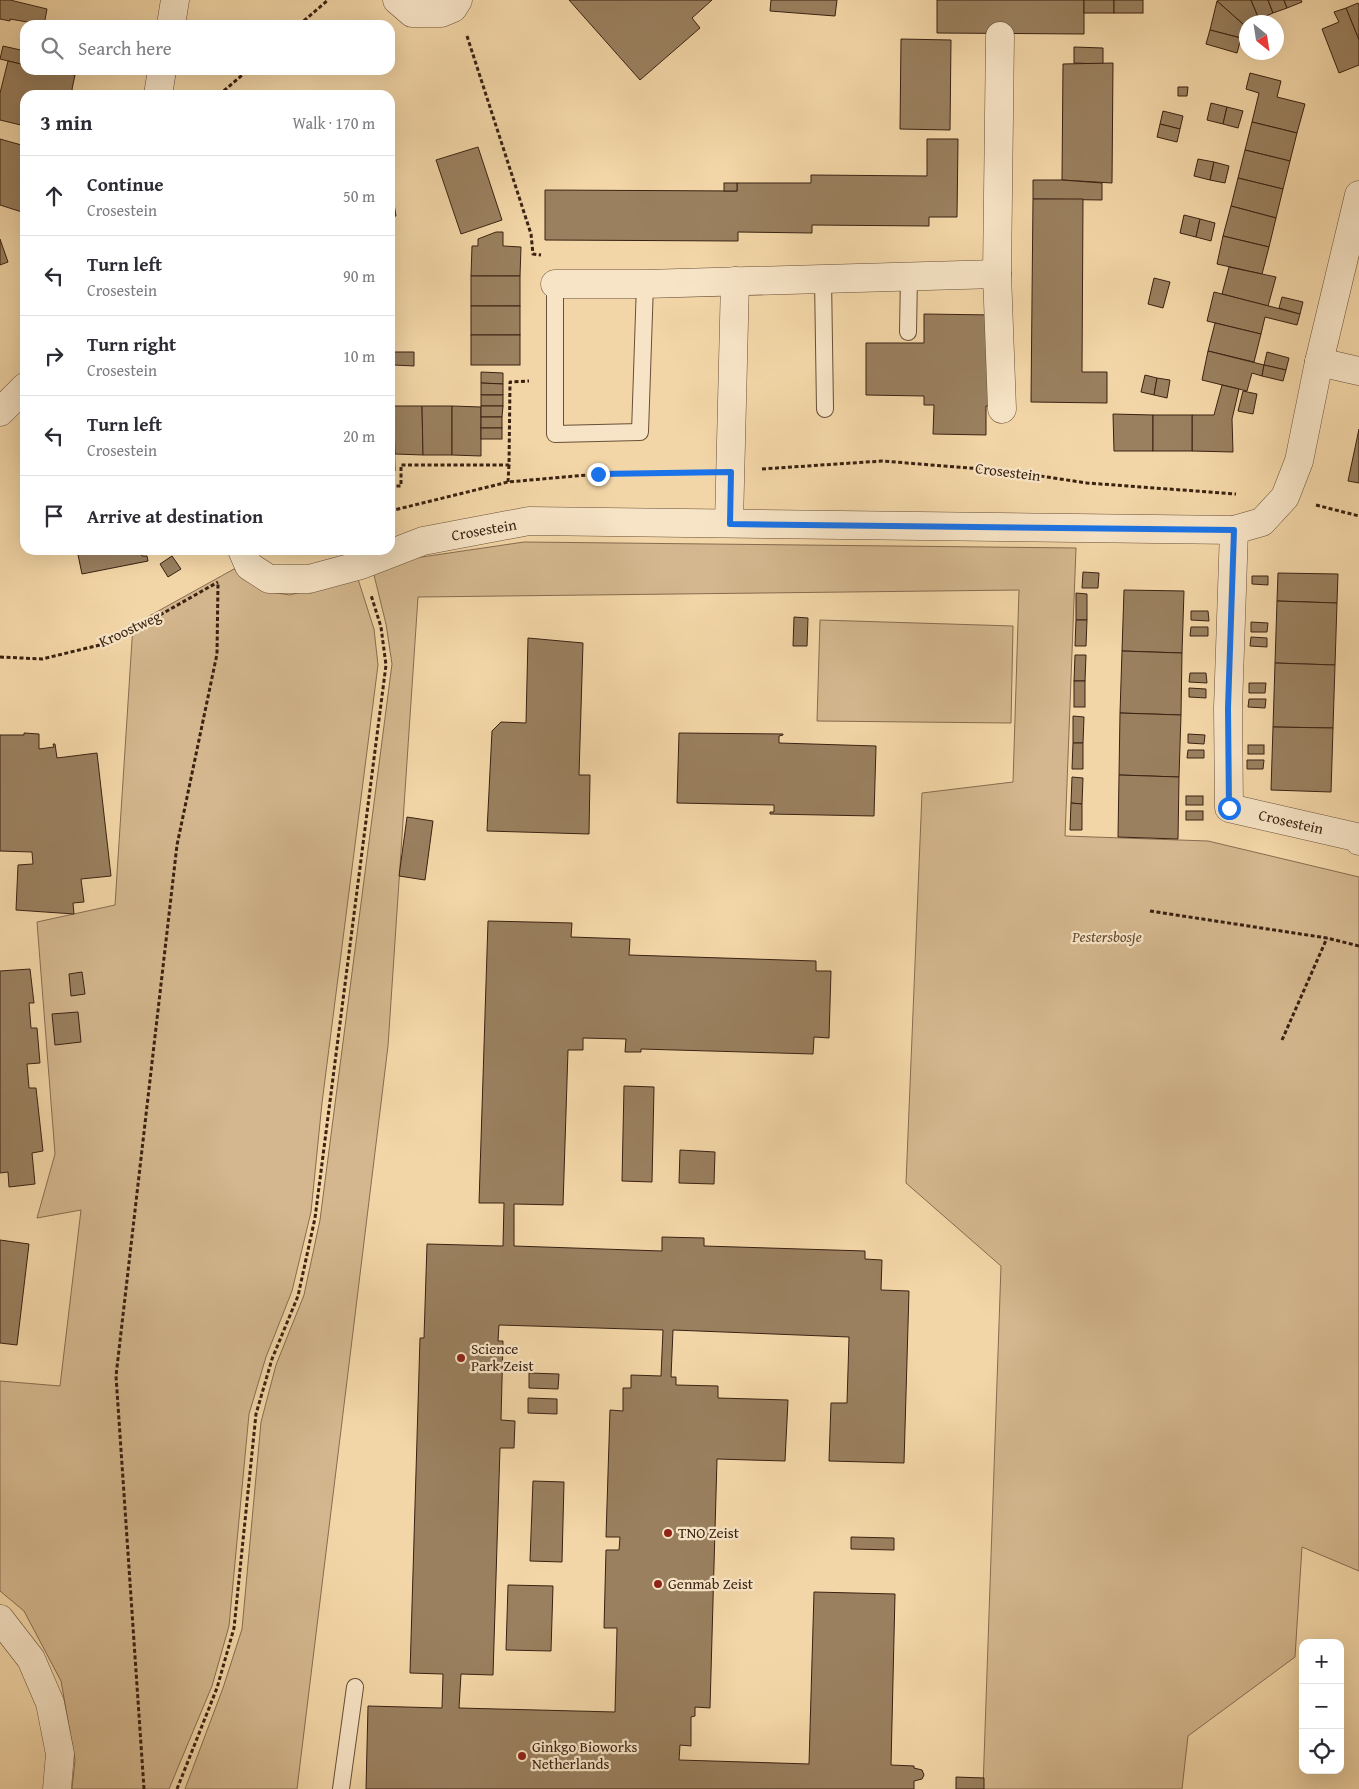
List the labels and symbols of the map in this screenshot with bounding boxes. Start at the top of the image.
north arrow [1239,15,1284,60]
street label: Crosestein [974,457,1043,486]
route end [587,463,610,486]
street label: Crosestein [450,513,519,546]
street label: Kroostweg [95,605,165,652]
route start [1218,797,1241,820]
street label: Crosestein [1257,804,1326,839]
park label: Pestersbosje [1071,926,1142,947]
place label: Science Park Zeist [471,1338,534,1376]
marker: Science Park Zeist [455,1352,467,1364]
place label: TNO Zeist [678,1522,740,1543]
marker: TNO Zeist [662,1527,674,1539]
place label: Genmab Zeist [668,1573,754,1594]
marker: Genmab Zeist [652,1578,664,1590]
place label: Ginkgo Bioworks Netherlands [532,1736,638,1774]
marker: Ginkgo Bioworks Netherlands [516,1750,528,1762]

